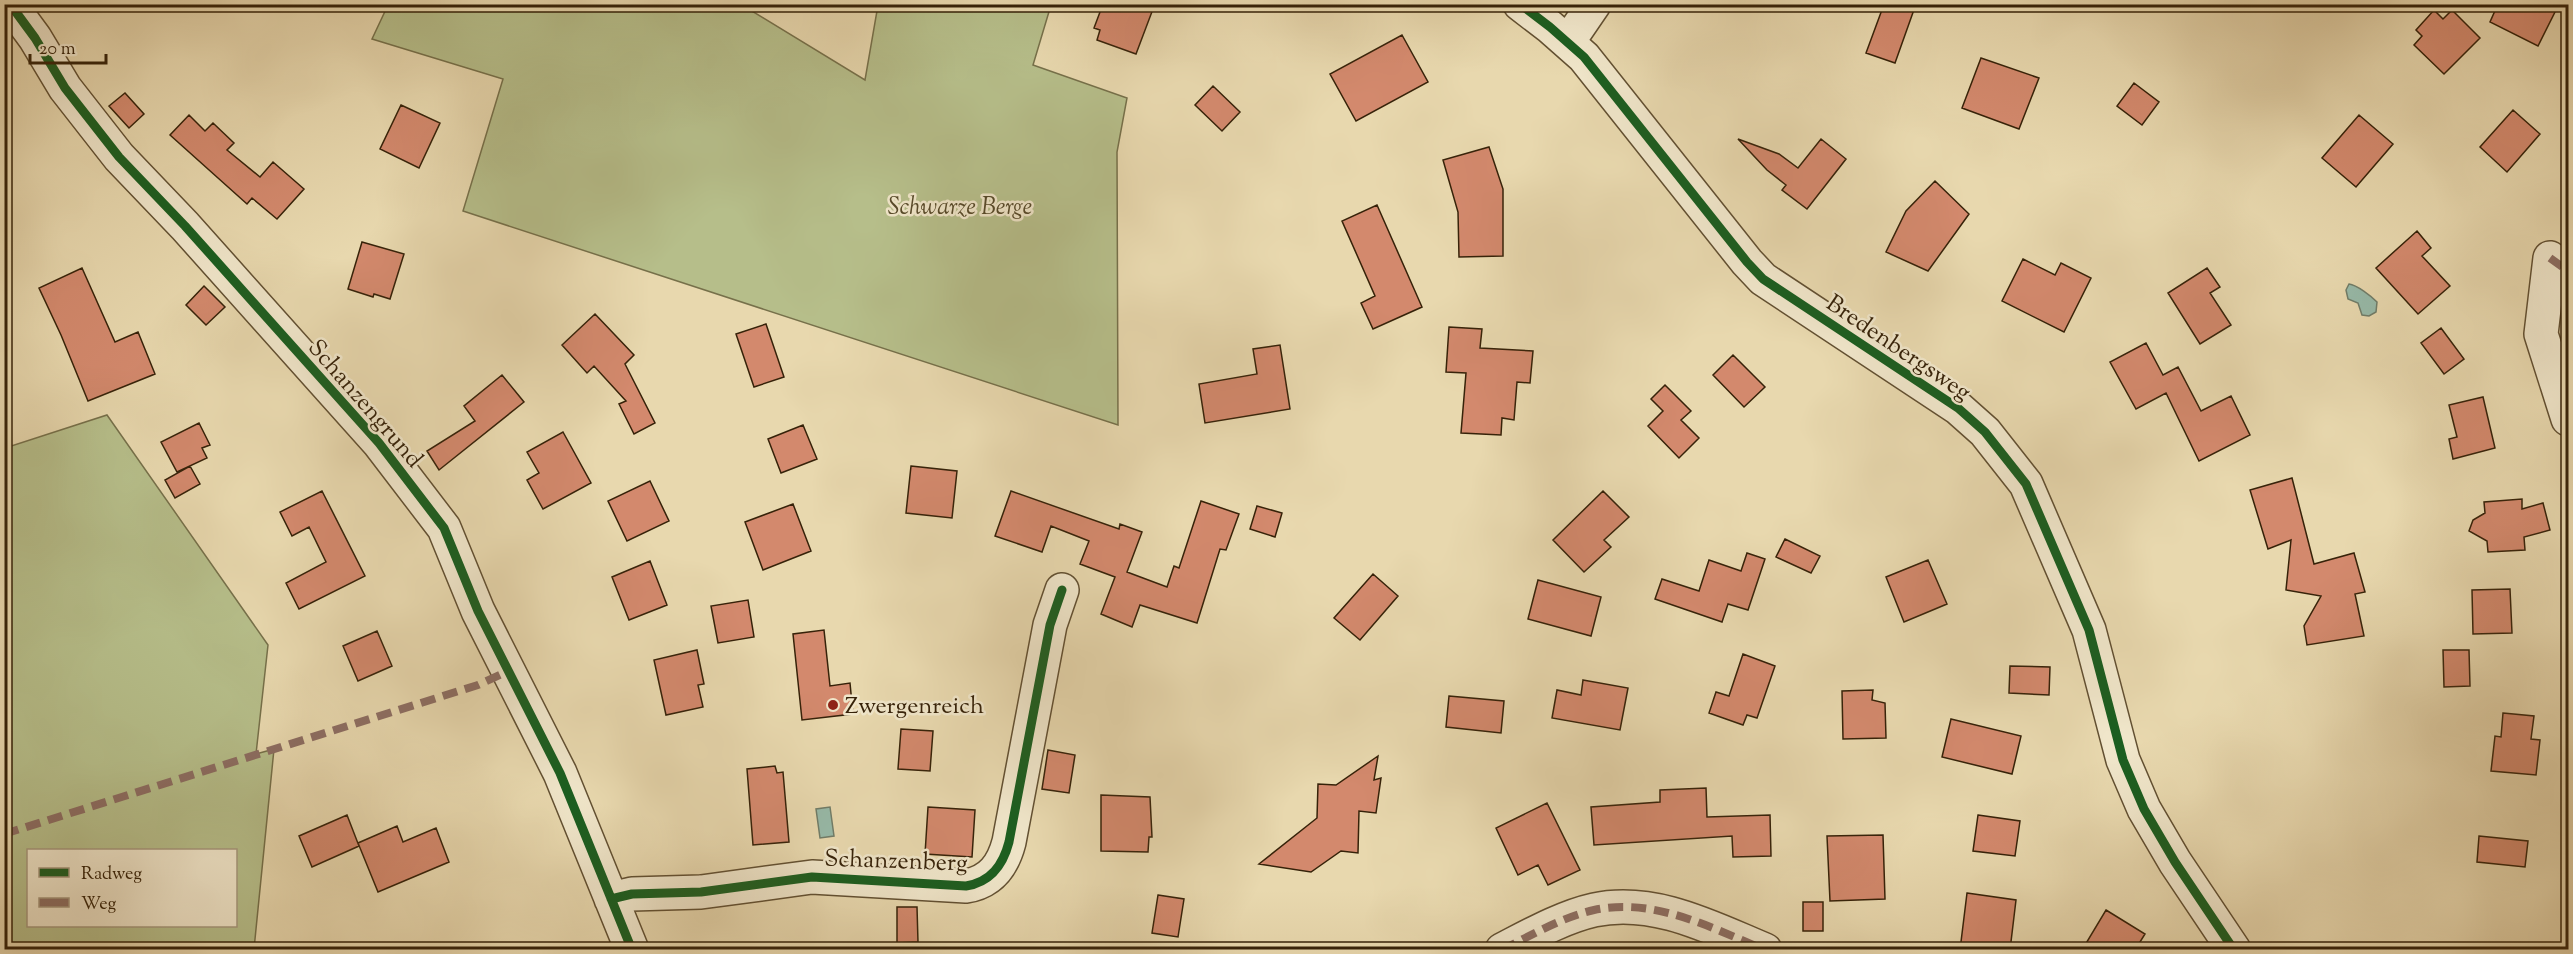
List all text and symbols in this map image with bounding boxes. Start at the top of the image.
scale bar [30,27,106,65]
text: 20 m [39,37,76,63]
park label: Schwarze Berge [888,191,1032,225]
street label: Bredenbergsweg [1819,287,1977,410]
street label: Schanzengrund [299,333,430,476]
place label: Zwergenreich [845,690,984,724]
marker: Zwergenreich [826,698,840,712]
street label: Schanzenberg [824,843,969,882]
legend [27,849,237,927]
text: Radweg [81,862,142,888]
text: Weg [81,892,117,918]

